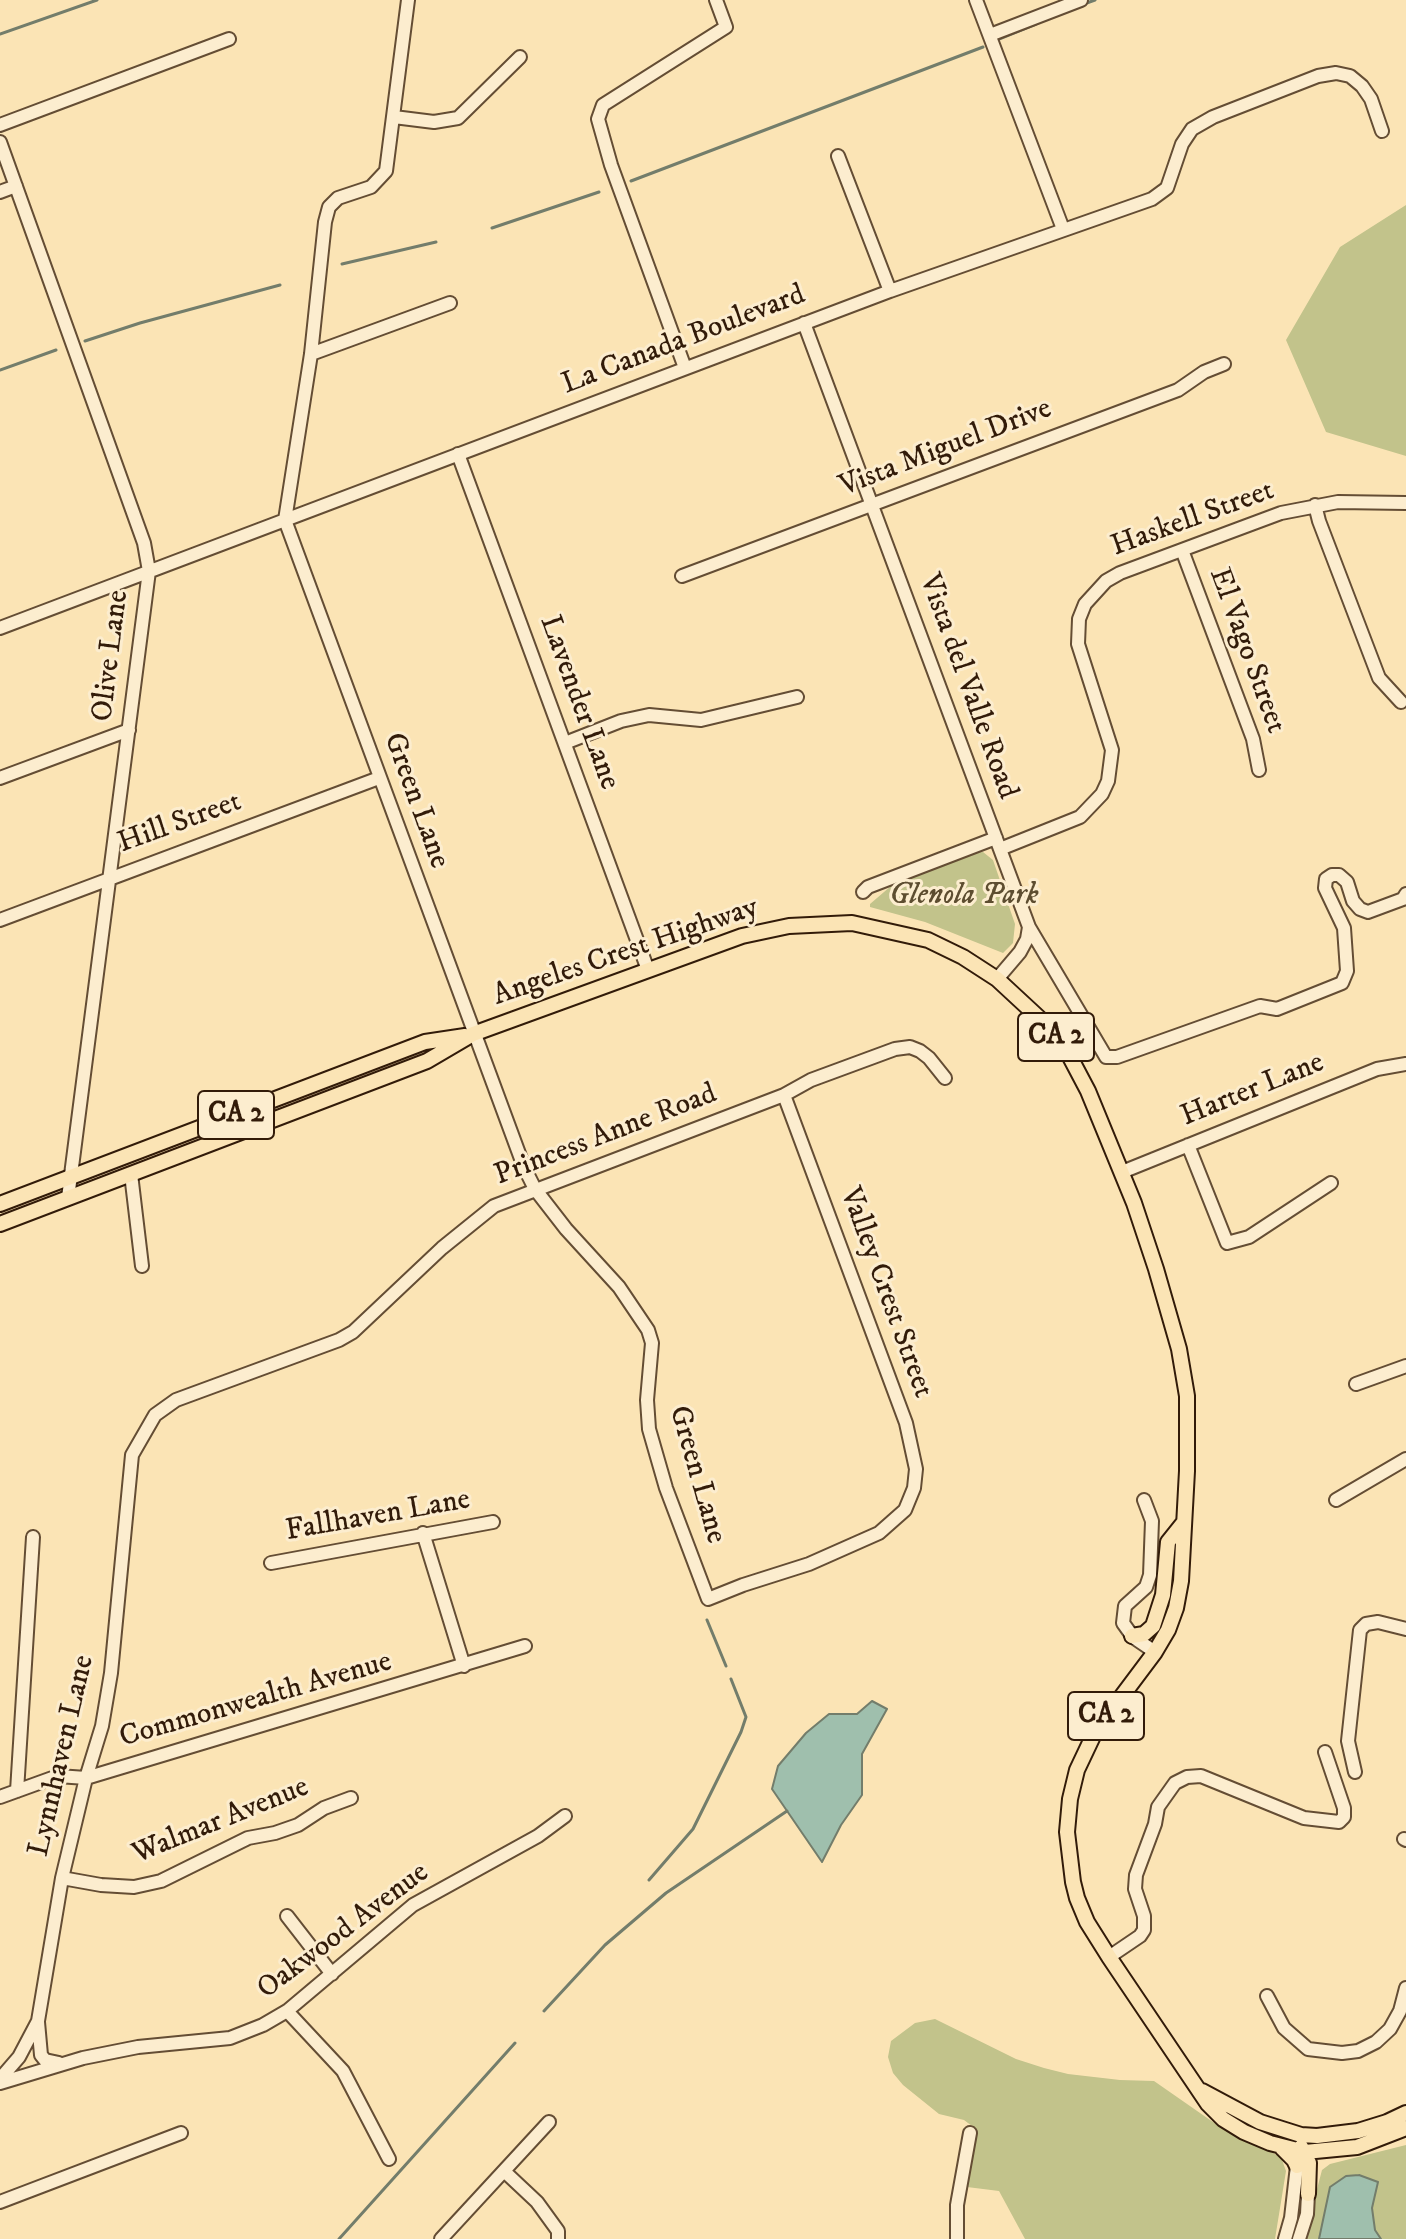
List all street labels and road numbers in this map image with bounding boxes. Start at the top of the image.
street label: La Canada Boulevard [557,278,811,404]
street label: Vista Miguel Drive [835,392,1057,506]
street label: Haskell Street [1107,474,1279,566]
street label: El Vago Street [1199,563,1293,739]
street label: Vista del Valle Road [910,570,1024,804]
street label: Olive Lane [86,588,138,724]
street label: Lavender Lane [530,611,626,795]
street label: Green Lane [374,728,456,874]
street label: Hill Street [114,785,246,863]
street label: Angeles Crest Highway [489,891,763,1015]
road number: CA 2 [1018,1013,1094,1061]
street label: Harter Lane [1176,1046,1330,1136]
street label: Princess Anne Road [490,1077,722,1195]
road number: CA 2 [198,1091,274,1139]
street label: Valley Crest Street [830,1183,940,1403]
street label: Green Lane [659,1402,733,1548]
street label: Fallhaven Lane [283,1483,473,1551]
street label: Commonwealth Avenue [116,1645,396,1757]
street label: Lynnhaven Lane [22,1652,104,1860]
road number: CA 2 [1068,1692,1144,1740]
street label: Walmar Avenue [128,1770,314,1874]
street label: Oakwood Avenue [251,1856,437,2008]

